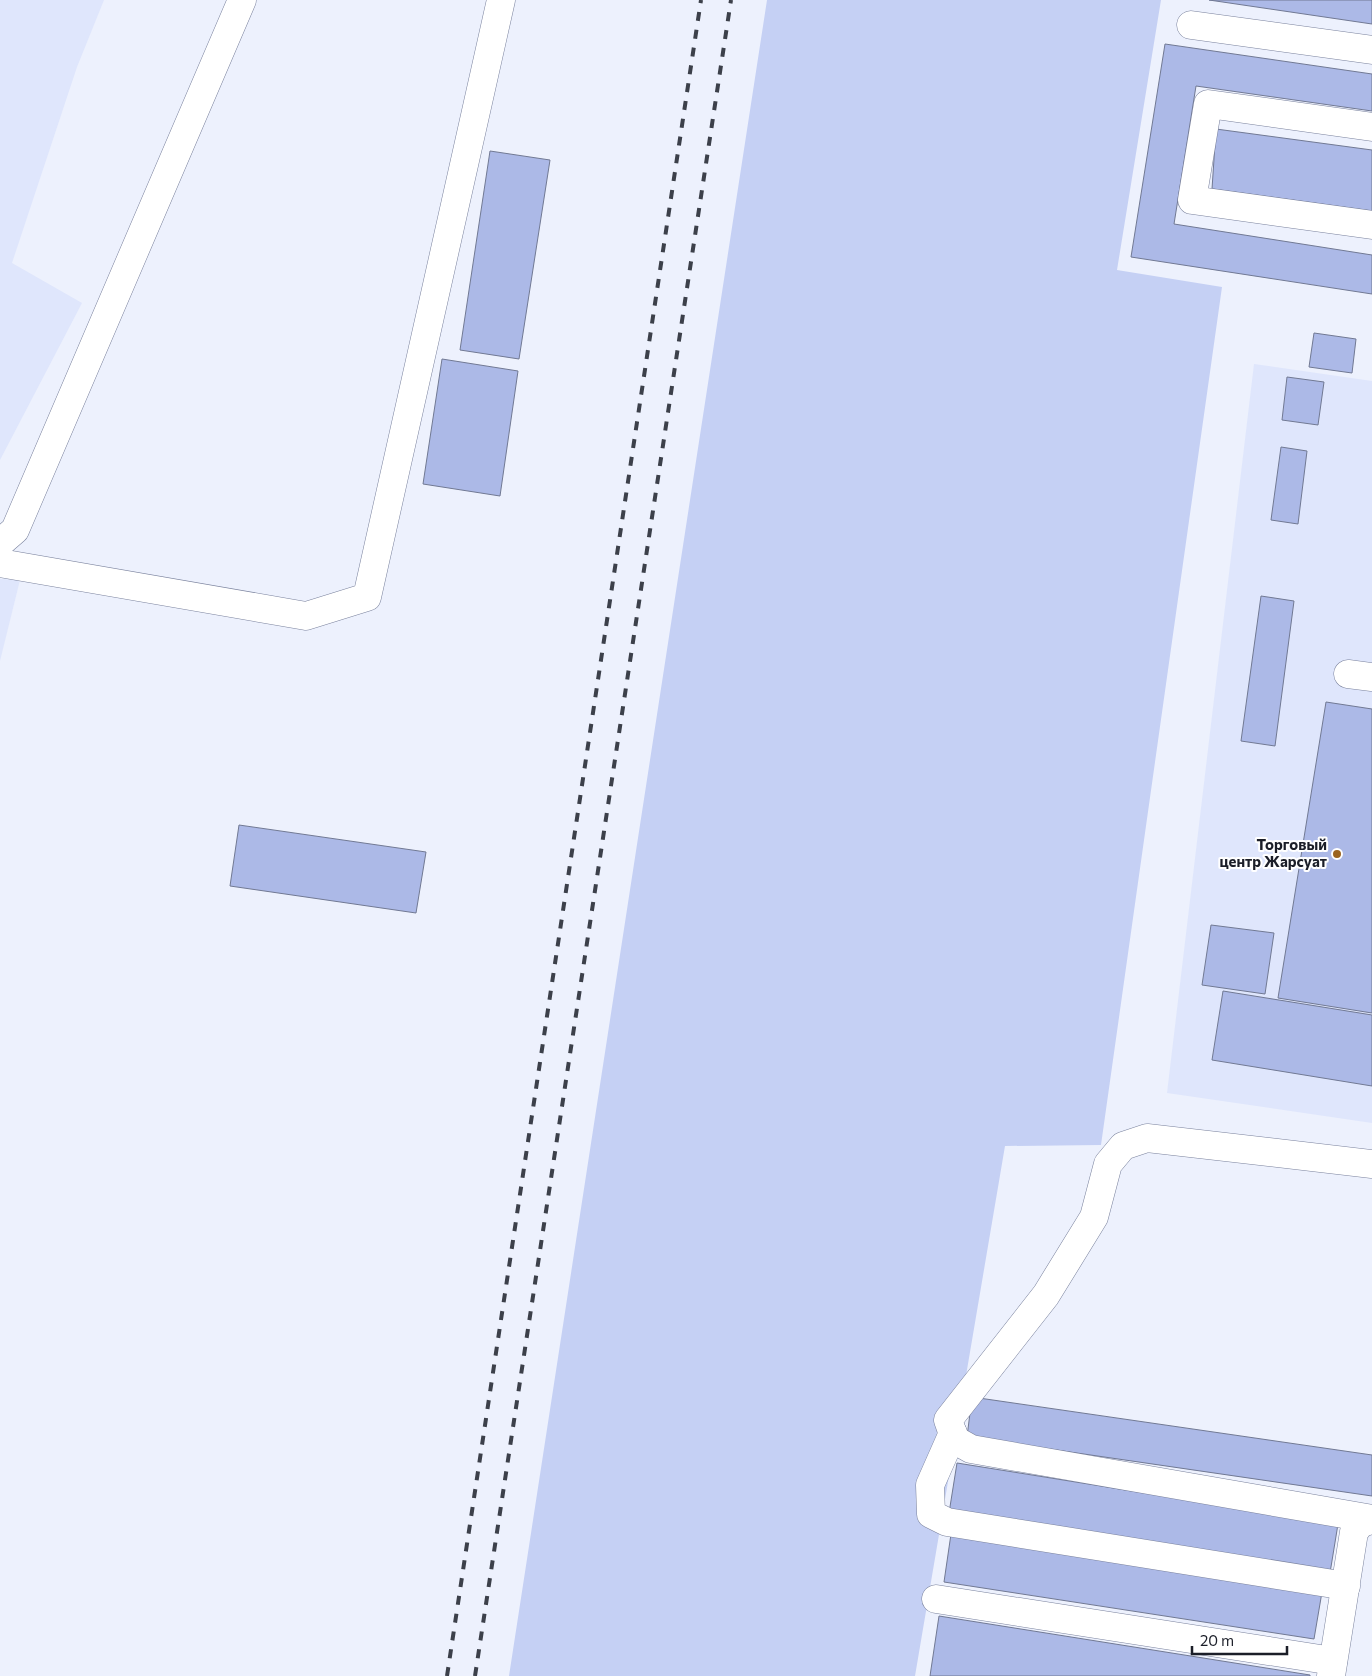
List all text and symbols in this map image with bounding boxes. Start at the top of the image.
place label: Торговый центр Жарсуат [1219,835,1327,870]
marker: Торговый центр Жарсуат [1331,848,1343,860]
scale bar [1192,1624,1287,1656]
text: 20 m [1200,1631,1234,1649]

